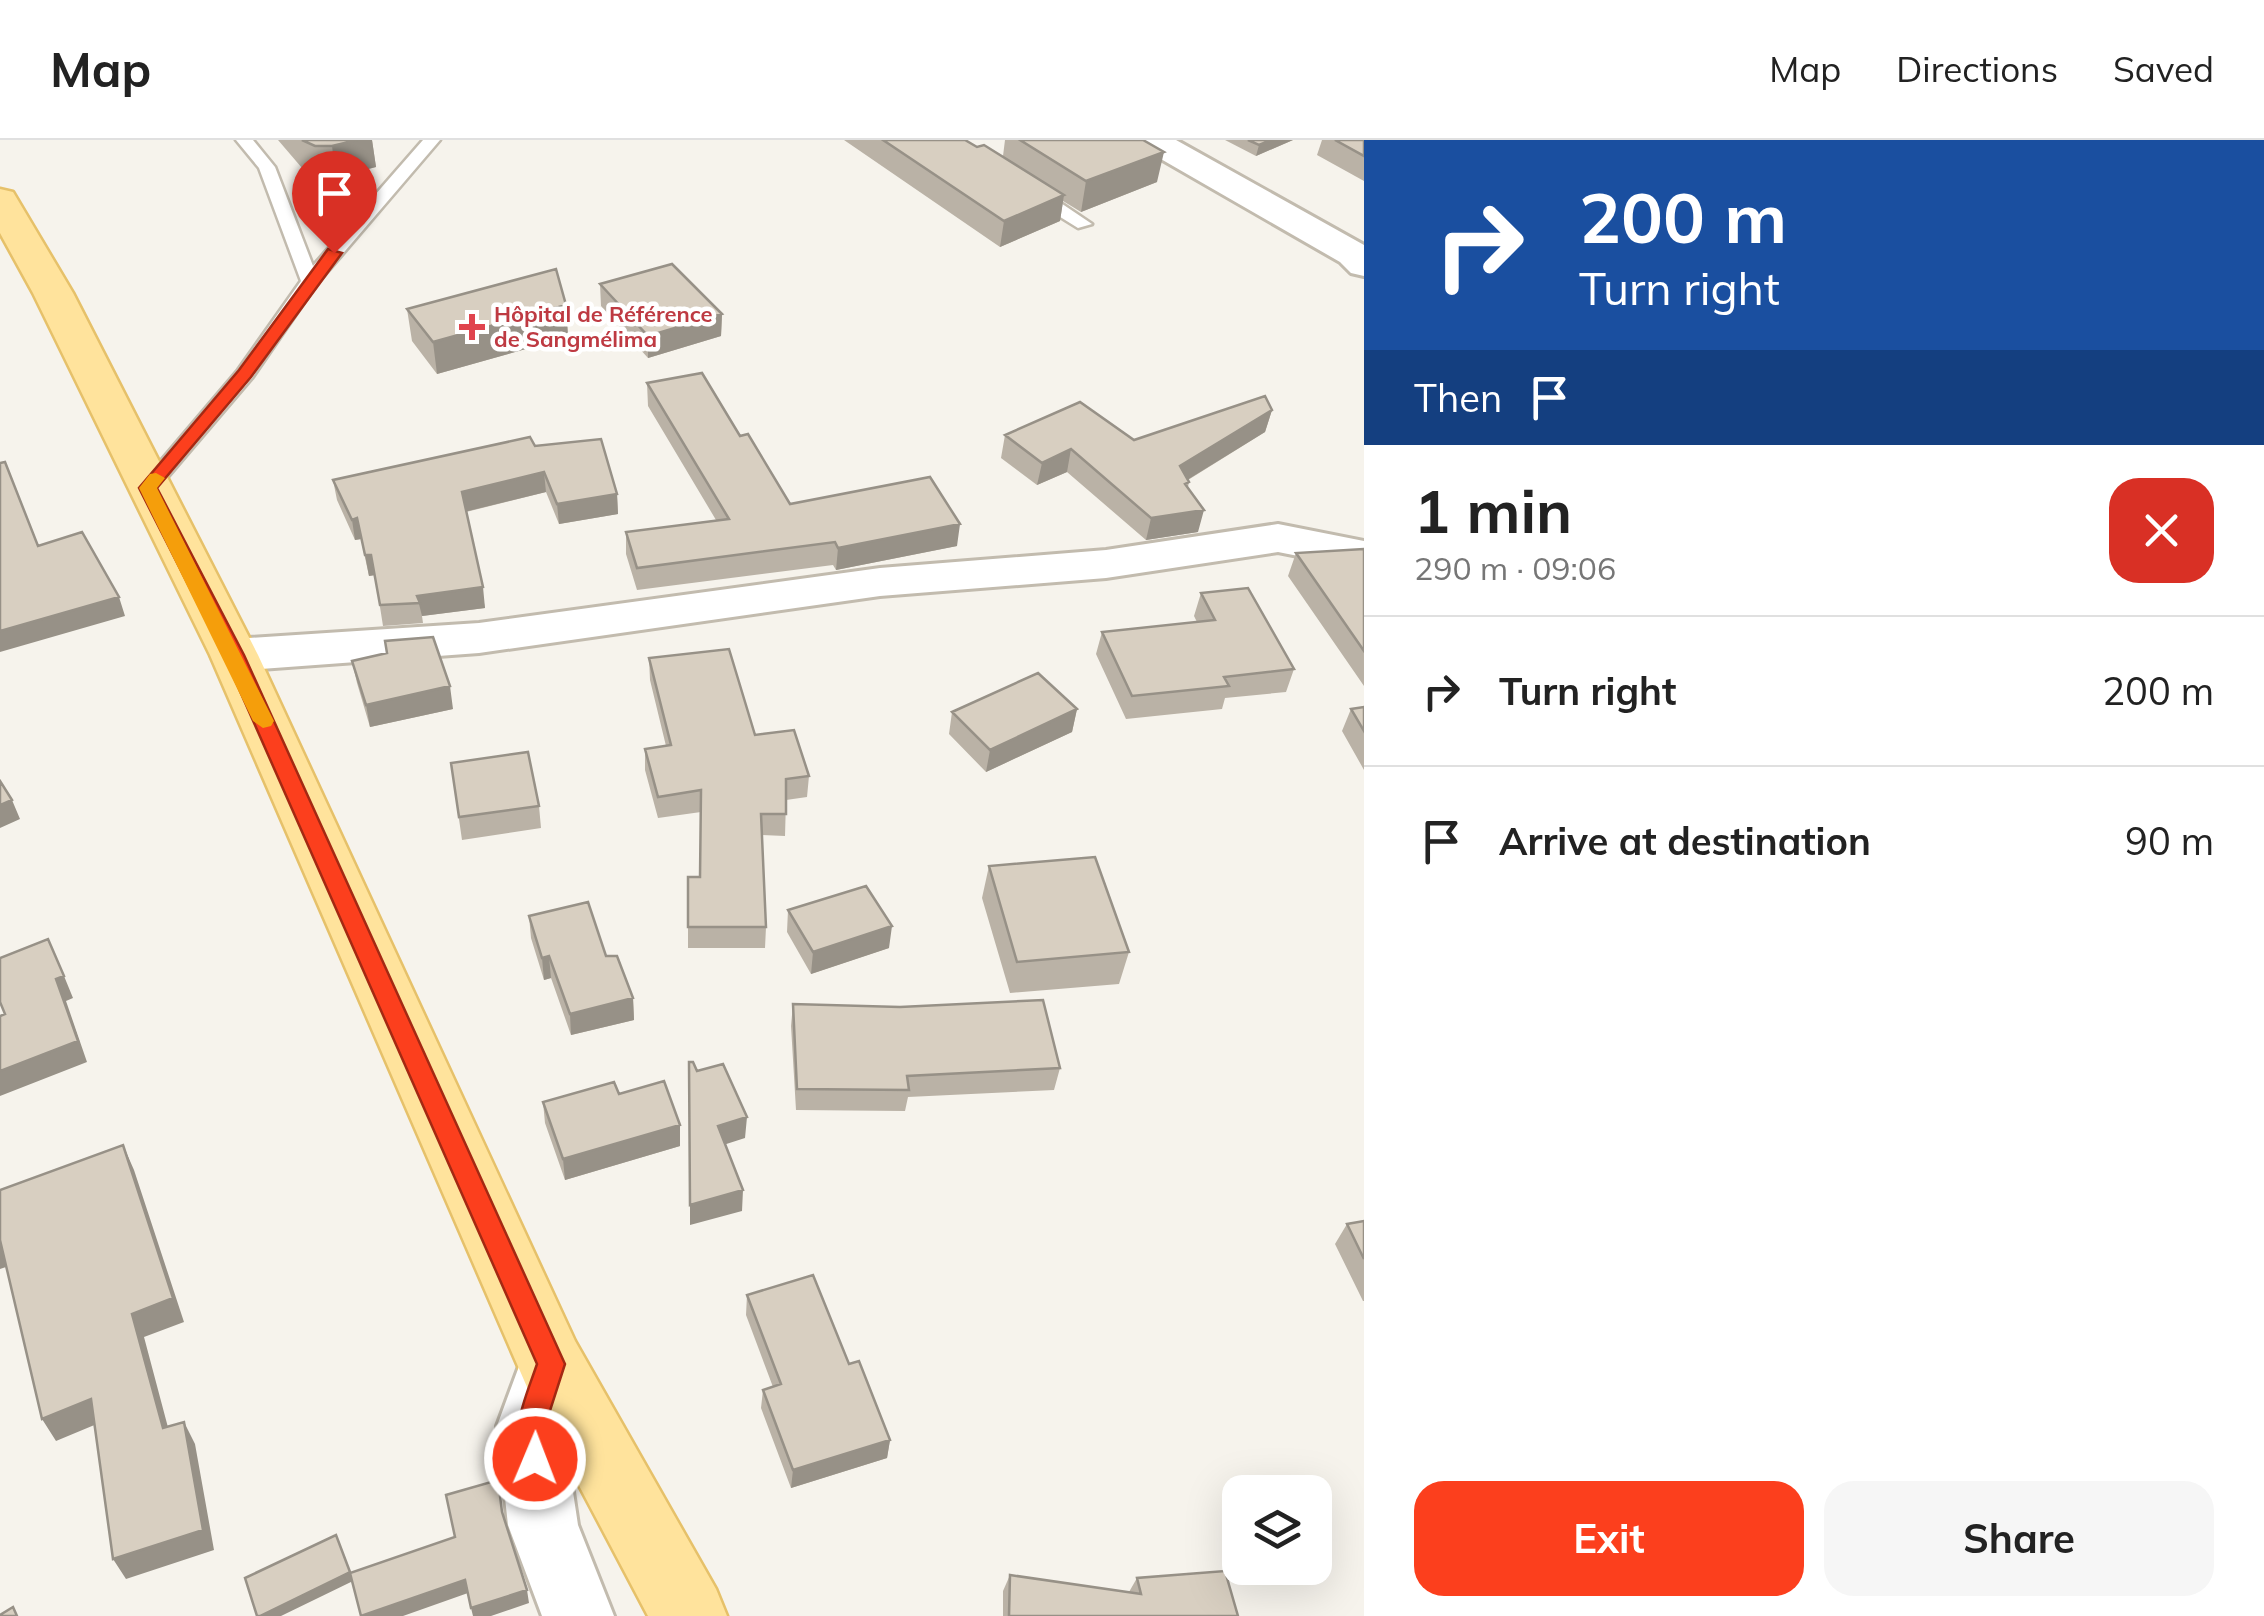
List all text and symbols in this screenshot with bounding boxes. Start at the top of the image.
text: Map [50,39,151,99]
text: Map [1769,47,1841,91]
text: Directions [1896,47,2058,91]
text: Saved [2113,47,2214,91]
pin [292,151,377,254]
icon: arrive [307,166,362,221]
text: 200 m [1579,173,1787,261]
icon: right [1414,180,1544,310]
text: Turn right [1579,260,1780,316]
place label: Hôpital de Référence de Sangmélima [494,300,713,353]
marker: Hôpital de Référence de Sangmélima [459,314,485,340]
icon: arrive [1522,370,1577,425]
text: Then [1414,374,1502,422]
text: 1 min [1414,473,1572,548]
button: close [2109,478,2214,583]
text: 290 m · 09:06 [1414,548,1616,588]
icon: right [1414,664,1469,719]
text: Turn right [1499,667,1676,715]
text: 200 m [2102,667,2214,715]
icon: arrive [1414,814,1469,869]
text: Arrive at destination [1499,817,1871,865]
text: 90 m [2125,817,2214,865]
position arrow [483,1407,587,1511]
map controls [1222,1475,1332,1585]
button: layers [1222,1475,1332,1585]
button: Exit [1414,1481,1804,1596]
button: Share [1824,1481,2214,1596]

